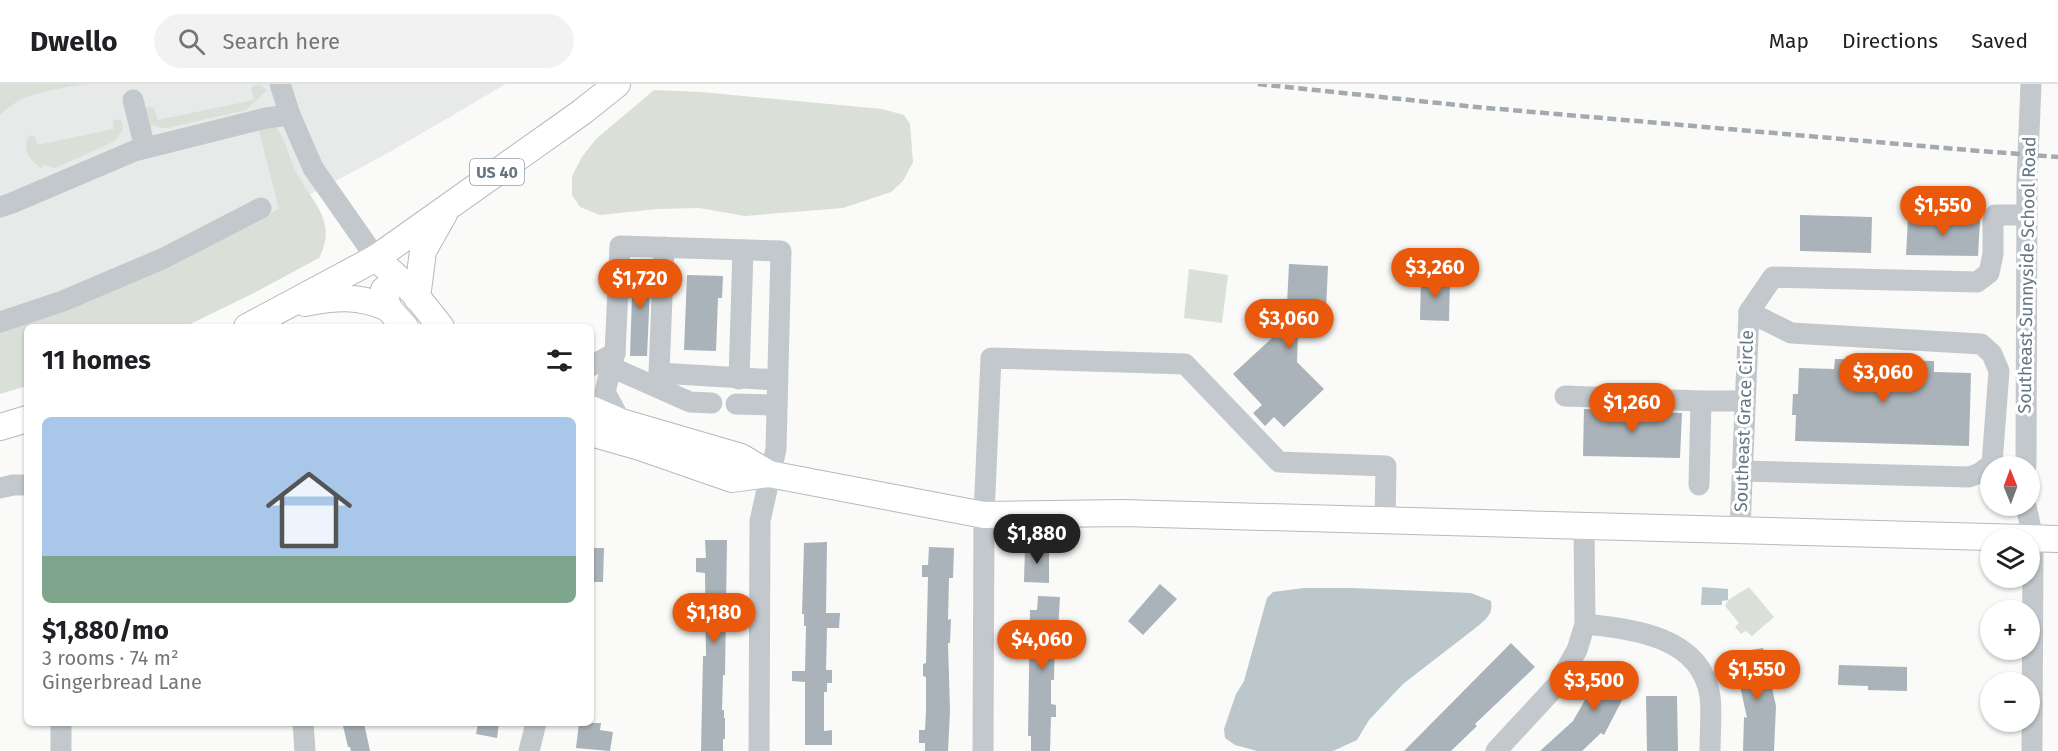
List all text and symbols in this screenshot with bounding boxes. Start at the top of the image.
search box [154,14,574,68]
text: Dwello [30,25,118,58]
icon: search [175,25,208,58]
text: Search here [223,28,340,55]
text: Map [1769,28,1809,54]
text: Directions [1842,28,1938,54]
text: Saved [1971,28,2028,54]
street label: Southeast Sunnyside School Road [2014,136,2040,414]
road number: US 40 [470,159,524,185]
pin: $1,550 [1894,186,1992,237]
text: $1,550 [1914,193,1972,217]
pin: $3,260 [1386,248,1484,299]
text: $3,260 [1405,255,1465,279]
pin: $1,720 [591,259,689,310]
text: $1,720 [612,266,668,290]
pin: $3,060 [1240,299,1338,350]
text: $3,060 [1259,306,1319,330]
street label: Southeast Grace Circle [1730,330,1758,512]
icon: filters [543,344,576,377]
text: 11 homes [42,345,151,376]
pin: $3,060 [1834,353,1932,404]
text: $3,060 [1853,360,1913,384]
pin: $1,260 [1583,383,1681,434]
text: $1,260 [1603,390,1661,414]
icon: home [255,456,363,564]
north arrow [1980,456,2040,516]
map controls [1980,456,2040,732]
pin: $1,880 [988,514,1086,565]
text: $1,880 [1007,521,1067,545]
button: layers [1980,528,2040,588]
pin: $1,180 [665,593,763,644]
text: $1,180 [687,600,741,624]
button: + [1980,600,2040,660]
text: $1,880/mo [42,615,169,646]
pin: $4,060 [993,620,1091,671]
text: $4,060 [1011,627,1073,651]
text: 3 rooms · 74 m² [42,646,179,670]
pin: $1,550 [1708,650,1806,701]
text: $1,550 [1728,657,1786,681]
pin: $3,500 [1545,661,1643,712]
text: $3,500 [1564,668,1624,692]
text: Gingerbread Lane [42,670,202,694]
button: − [1980,672,2040,732]

